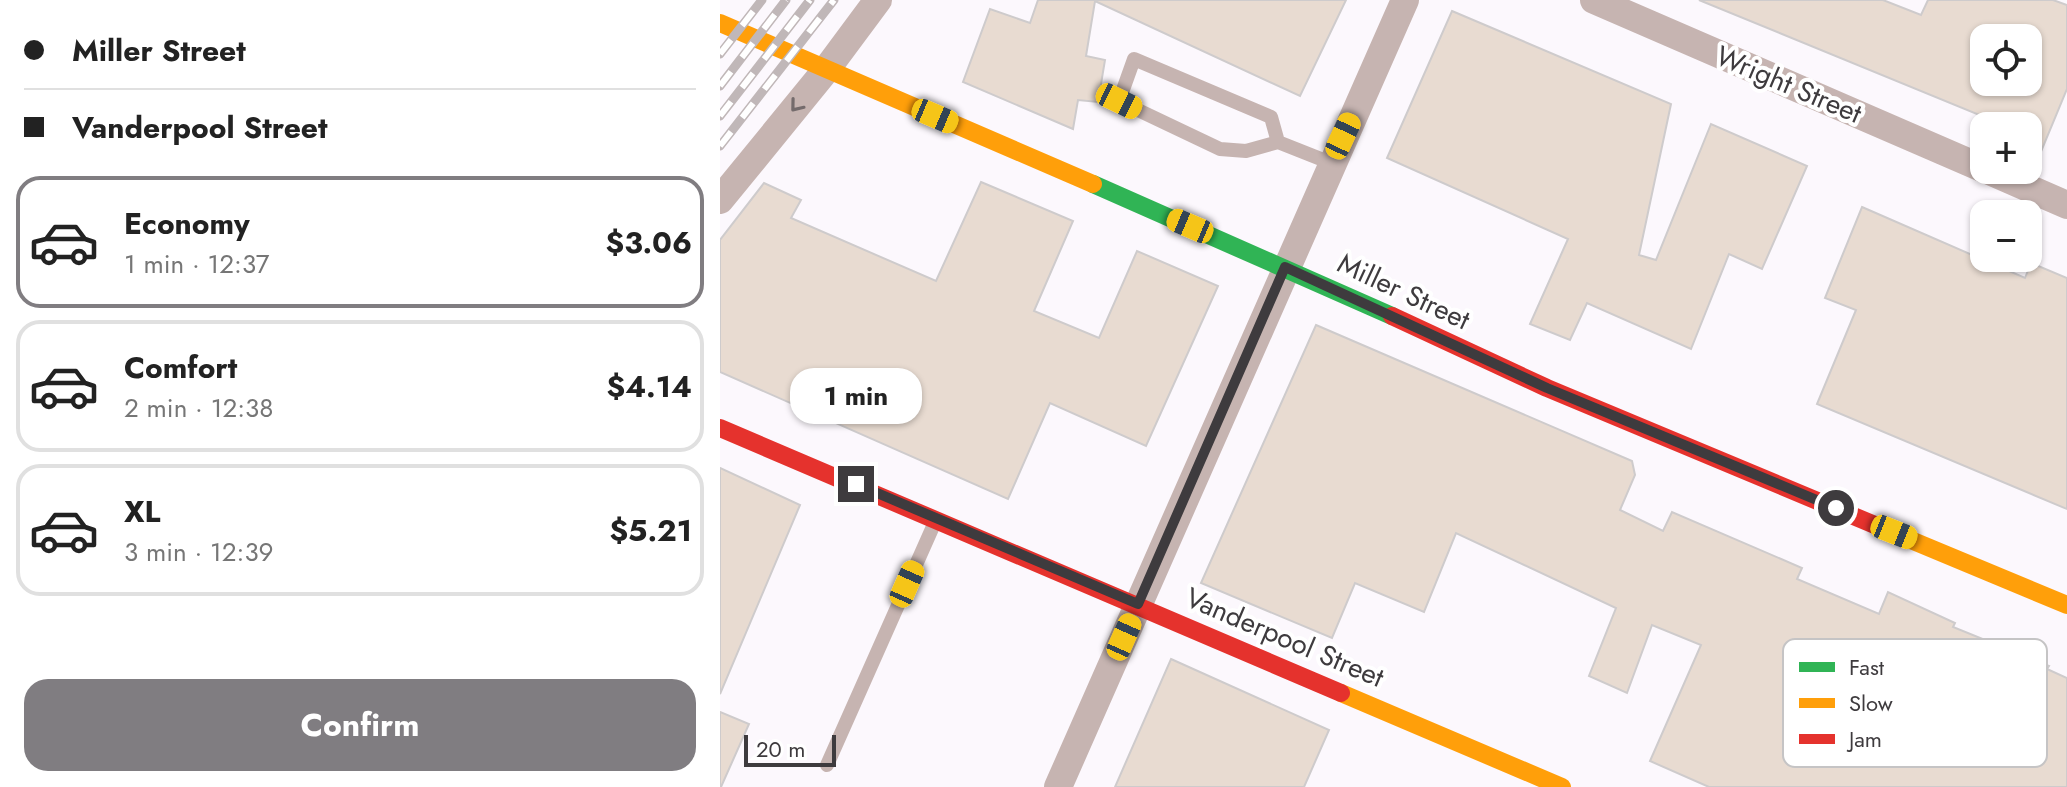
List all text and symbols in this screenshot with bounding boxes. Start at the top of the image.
map controls [1970,24,2042,272]
button: locate [1970,24,2042,96]
text: Miller Street [72,29,246,72]
street label: Wright Street [1709,35,1869,134]
car [1092,80,1146,122]
car [908,96,962,136]
one-way arrow [791,97,806,112]
text: Vanderpool Street [72,106,328,149]
car [1322,109,1364,163]
button: + [1970,112,2042,184]
button: − [1970,200,2042,272]
text: Economy [124,202,250,245]
icon: car [28,206,100,278]
car [1163,206,1217,246]
text: $3.06 [606,221,692,264]
street label: Miller Street [1331,243,1477,340]
text: 1 min · 12:37 [124,245,269,283]
text: Comfort [124,346,237,389]
icon: car [28,350,100,422]
text: $4.14 [607,365,692,408]
callout: 1 min [790,368,922,424]
text: 1 min [824,377,888,415]
text: 2 min · 12:38 [124,389,273,427]
route end [838,466,874,502]
text: XL [124,490,160,533]
route start [1818,490,1854,526]
icon: car [28,494,100,566]
text: $5.21 [609,509,692,552]
car [1867,512,1921,552]
text: 3 min · 12:39 [124,533,274,571]
car [886,557,928,611]
street label: Vanderpool Street [1179,577,1391,698]
car [1103,610,1145,664]
legend [1783,639,2047,767]
text: Fast [1849,651,1885,683]
button: Confirm [24,679,696,771]
text: Slow [1849,687,1893,719]
text: Jam [1846,723,1882,755]
scale bar [744,731,836,767]
text: 20 m [756,733,805,765]

